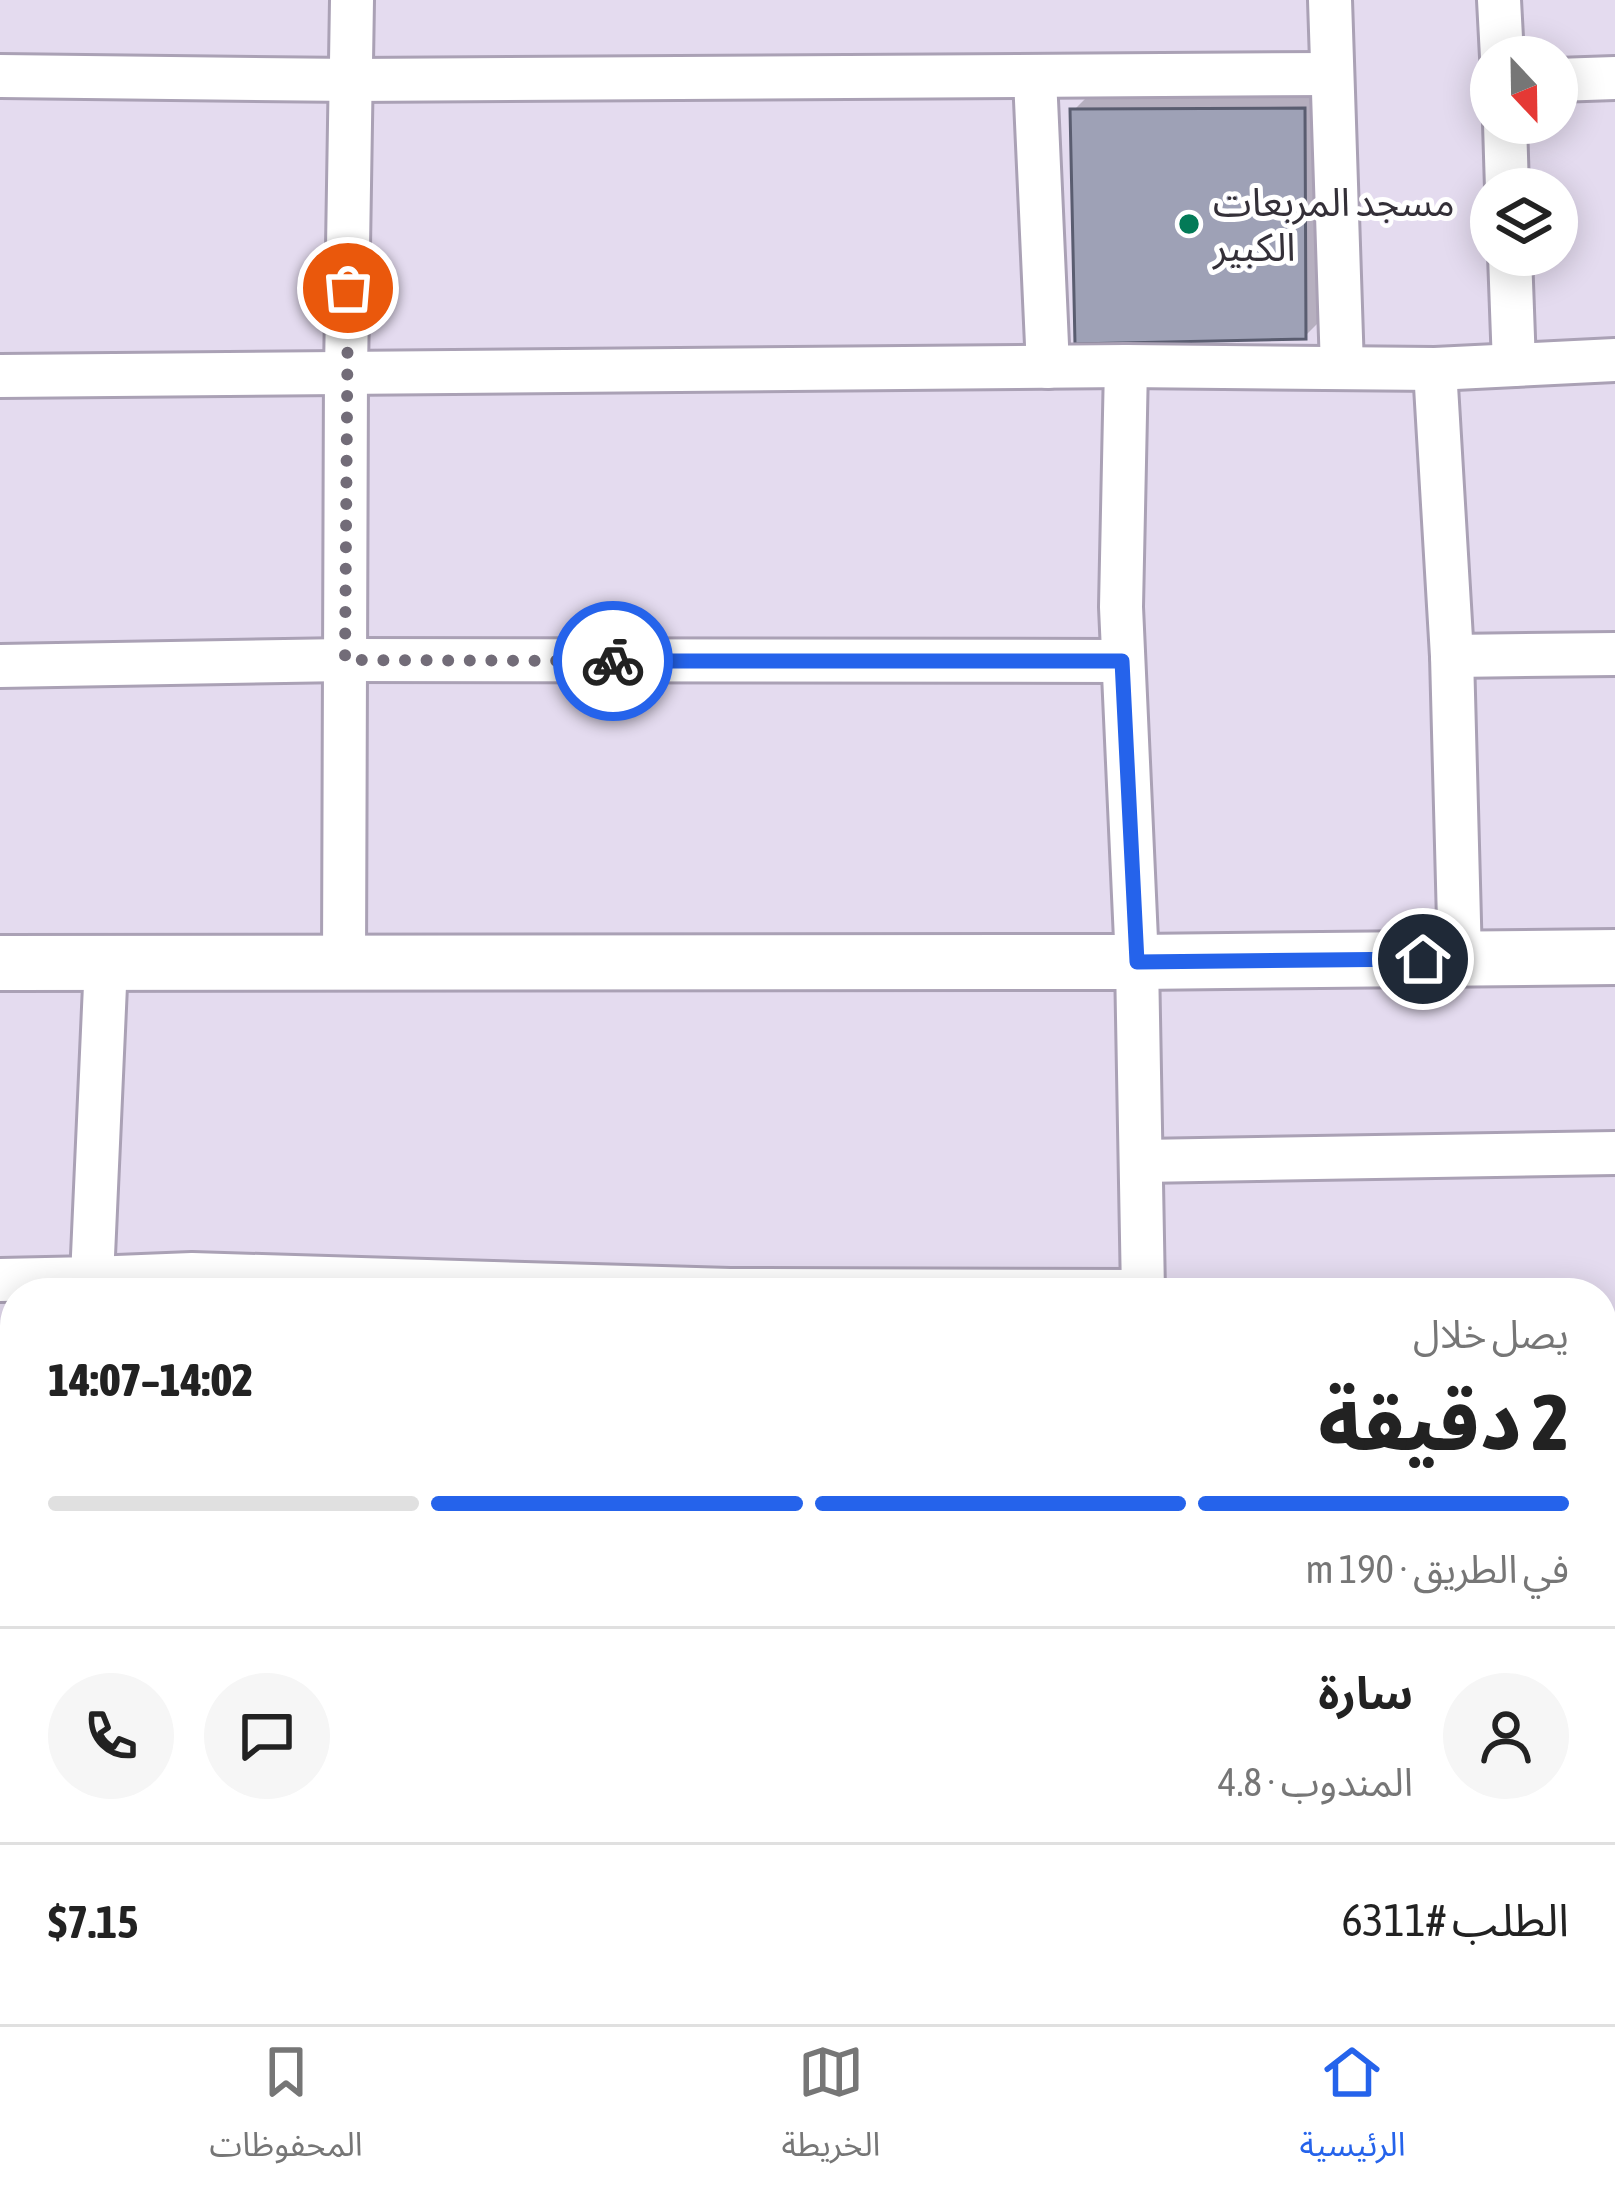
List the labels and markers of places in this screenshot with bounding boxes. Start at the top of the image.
place label: مسجد المربعات الكبير [1212,180,1455,270]
marker: مسجد المربعات الكبير [1176,211,1202,237]
pin [297,237,399,339]
pin [1372,908,1474,1010]

